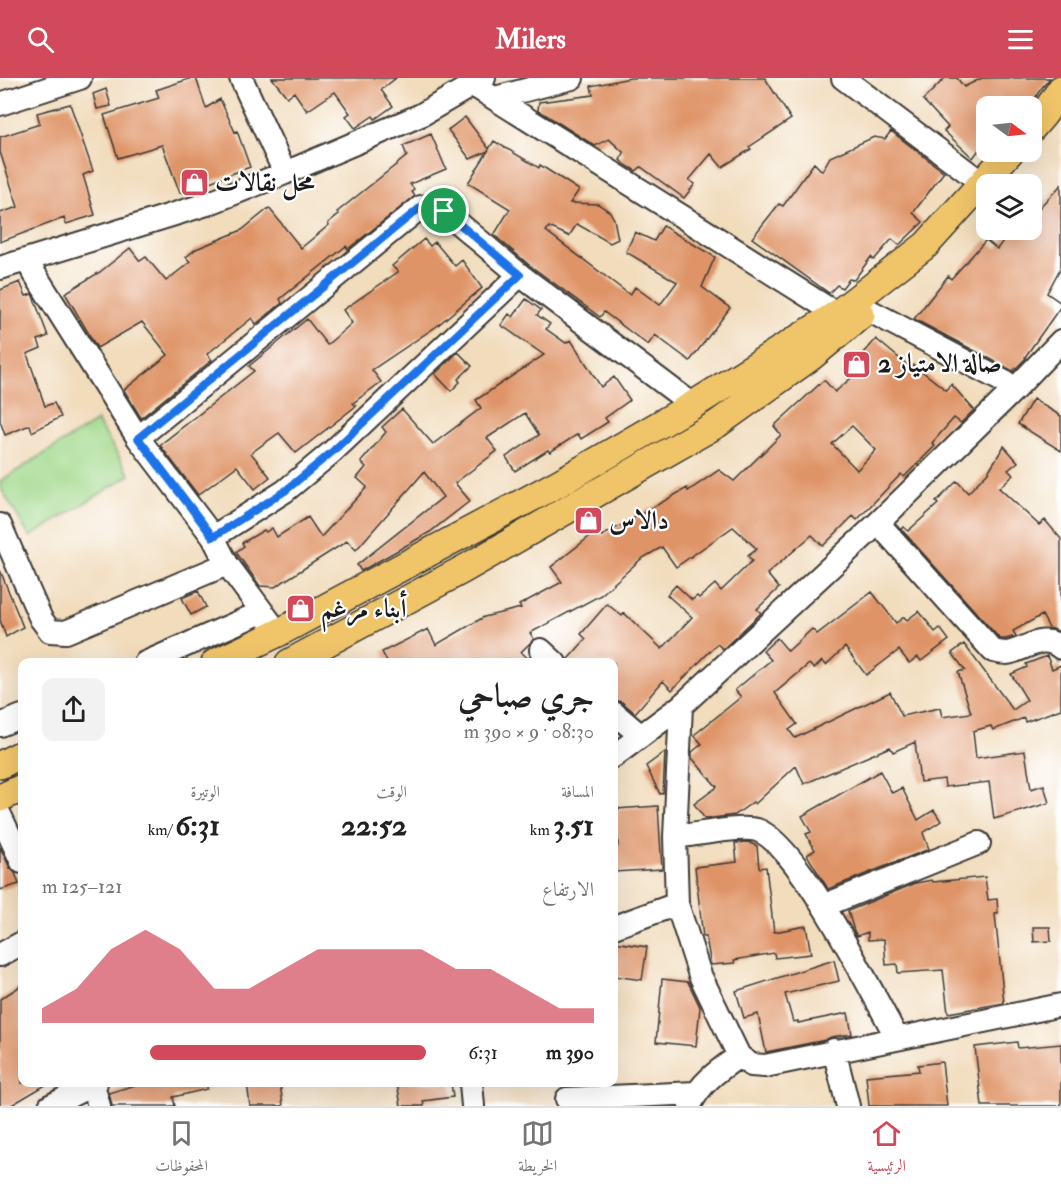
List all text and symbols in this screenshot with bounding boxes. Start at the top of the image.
icon: search [24,23,57,56]
text: Milers [495,23,566,56]
icon: menu [1004,23,1037,56]
north arrow [976,96,1042,162]
map controls [976,96,1042,240]
shop icon: محل نقالات [178,167,210,199]
place label: محل نقالات [215,167,316,201]
button: layers [976,174,1042,240]
pin [418,185,469,236]
icon: arrive [427,194,460,227]
shop icon: صالة الامتياز 2 [841,348,873,380]
place label: صالة الامتياز 2 [878,348,1002,380]
shop icon: دالاس [572,505,604,537]
place label: دالاس [609,505,669,537]
place label: أبناء مرغم [321,590,407,632]
shop icon: أبناء مرغم [284,593,316,625]
text: جري صباحي [458,676,594,717]
button: share [42,678,105,741]
text: 08:30 · 9 × 390 m [464,719,594,744]
text: الوتيرة [190,782,220,802]
text: الوقت [376,782,407,802]
text: المسافة [561,782,594,802]
text: 6:31 [175,807,220,844]
text: 22:52 [341,807,407,844]
text: 3.51 [553,807,594,844]
text: /km [148,820,175,840]
text: km [530,820,553,840]
text: 121–125 m [42,874,122,899]
text: الارتفاع [542,877,594,902]
text: 6:31 [468,1040,498,1065]
text: 390 m [546,1040,594,1065]
tab: المحفوظات [155,1117,208,1181]
tab: الخريطة [518,1117,557,1181]
tab: الرئيسية [867,1117,906,1181]

